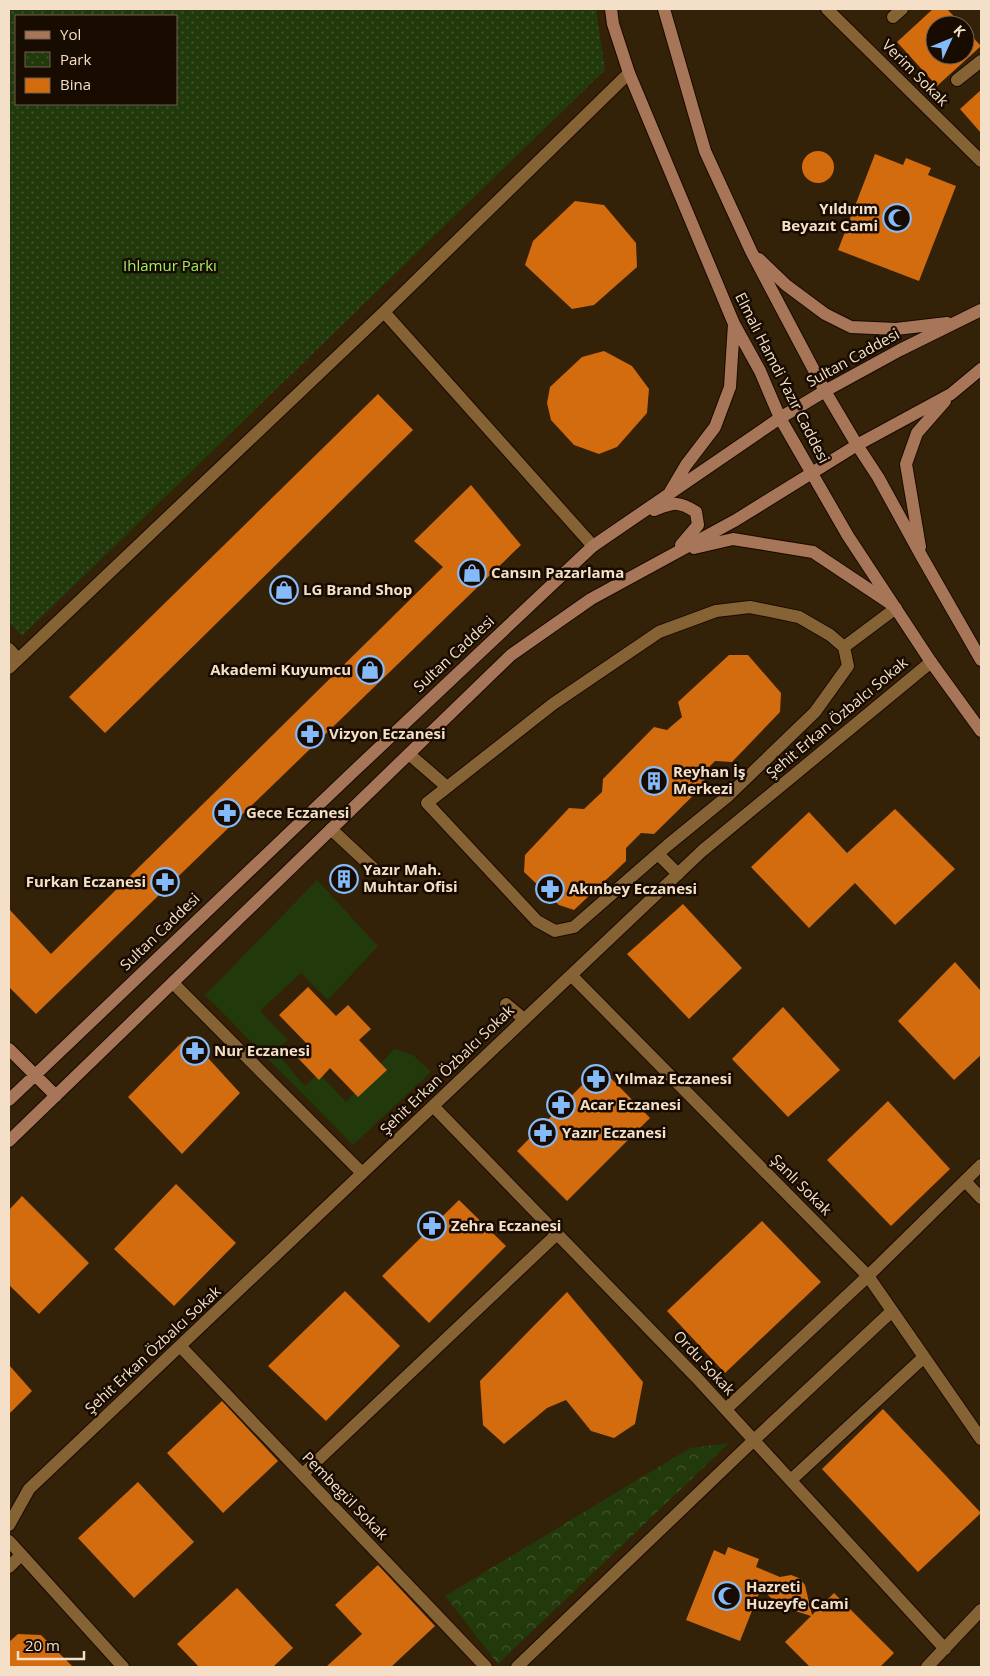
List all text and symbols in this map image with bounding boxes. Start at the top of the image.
legend [15,15,178,105]
north arrow [925,15,975,65]
text: K [950,21,970,41]
text: Yol [60,24,81,44]
street label: Verim Sokak [878,35,953,110]
text: Park [60,49,91,69]
text: Bina [60,74,91,94]
place label: Yıldırım Beyazıt Cami [781,198,878,235]
mosque icon: Yıldırım Beyazıt Cami [882,203,912,233]
park label: Ihlamur Parkı [123,255,217,275]
street label: Elmalı Hamdi Yazır Caddesi [731,289,835,466]
street label: Sultan Caddesi [802,323,903,391]
shop icon: Cansın Pazarlama [457,558,487,588]
place label: Cansın Pazarlama [491,562,624,582]
shop icon: LG Brand Shop [269,575,299,605]
place label: LG Brand Shop [303,579,412,599]
street label: Sultan Caddesi [409,611,498,696]
street label: Şehit Erkan Özbalcı Sokak [761,652,911,782]
shop icon: Akademi Kuyumcu [355,655,385,685]
place label: Akademi Kuyumcu [210,659,351,679]
pharmacy icon: Vizyon Eczanesi [295,719,325,749]
place label: Vizyon Eczanesi [329,723,445,743]
place label: Reyhan İş Merkezi [673,761,745,798]
building icon: Reyhan İş Merkezi [639,766,669,796]
pharmacy icon: Gece Eczanesi [212,798,242,828]
place label: Gece Eczanesi [246,802,349,822]
place label: Yazır Mah. Muhtar Ofisi [363,859,458,896]
building icon: Yazır Mah. Muhtar Ofisi [329,864,359,894]
pharmacy icon: Furkan Eczanesi [150,867,180,897]
place label: Furkan Eczanesi [26,871,146,891]
pharmacy icon: Akınbey Eczanesi [535,874,565,904]
place label: Akınbey Eczanesi [569,878,697,898]
street label: Sultan Caddesi [115,888,203,974]
street label: Şehit Erkan Özbalcı Sokak [375,1000,518,1139]
pharmacy icon: Nur Eczanesi [180,1036,210,1066]
place label: Nur Eczanesi [214,1040,310,1060]
pharmacy icon: Yılmaz Eczanesi [581,1064,611,1094]
place label: Yılmaz Eczanesi [615,1068,732,1088]
pharmacy icon: Acar Eczanesi [546,1090,576,1120]
place label: Acar Eczanesi [580,1094,681,1114]
pharmacy icon: Yazır Eczanesi [528,1118,558,1148]
place label: Yazır Eczanesi [562,1122,666,1142]
street label: Şanlı Sokak [767,1149,837,1219]
pharmacy icon: Zehra Eczanesi [417,1211,447,1241]
place label: Zehra Eczanesi [451,1215,561,1235]
street label: Şehit Erkan Özbalcı Sokak [80,1281,225,1418]
street label: Ordu Sokak [670,1326,740,1399]
street label: Pembegül Sokak [298,1447,393,1544]
place label: Hazreti Huzeyfe Cami [746,1576,849,1613]
mosque icon: Hazreti Huzeyfe Cami [712,1581,742,1611]
scale bar [18,1628,84,1660]
text: 20 m [25,1635,60,1655]

